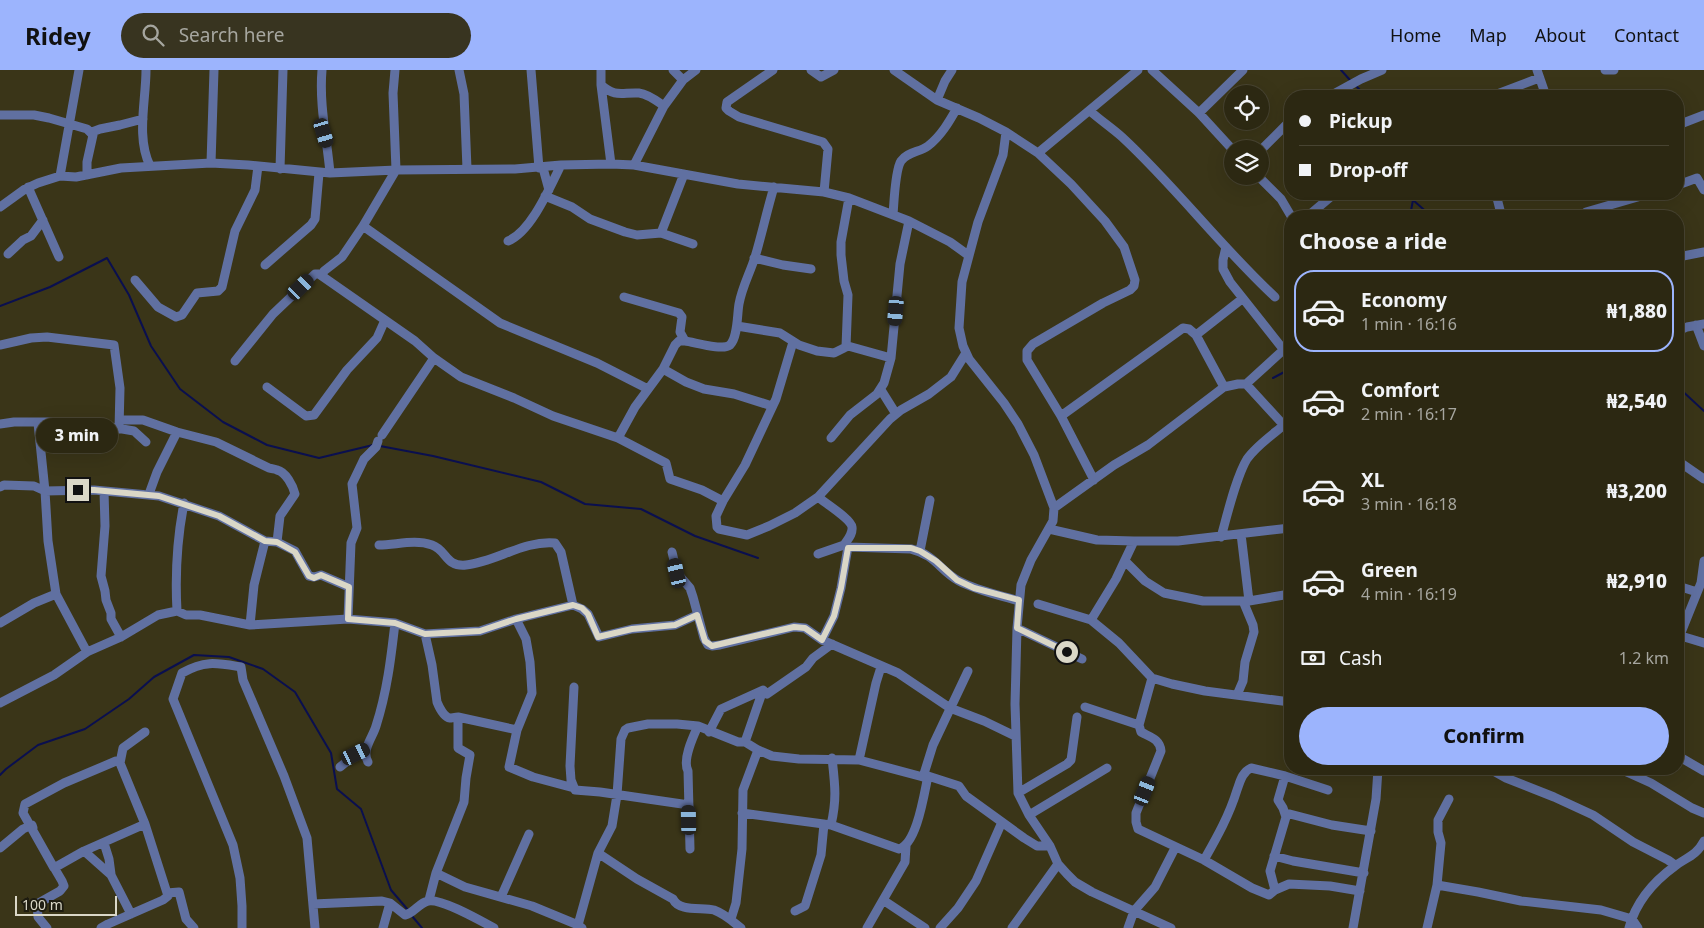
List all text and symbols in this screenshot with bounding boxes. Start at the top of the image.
search box [121,13,471,58]
text: Ridey [25,19,91,52]
icon: search [139,21,167,49]
text: Search here [179,22,284,48]
text: Home [1390,23,1441,47]
text: Map [1469,23,1507,47]
text: About [1535,23,1586,47]
text: Contact [1614,23,1679,47]
map controls [1224,85,1269,185]
button: locate [1224,85,1269,130]
text: Pickup [1329,108,1392,134]
car [312,116,335,150]
button: layers [1224,140,1269,185]
text: Drop-off [1329,157,1408,183]
text: Choose a ride [1299,225,1447,255]
car [284,271,317,303]
text: Economy [1361,287,1447,313]
icon: car [1301,289,1346,334]
car [887,295,904,327]
text: ₦1,880 [1607,298,1667,324]
text: 1 min · 16:16 [1361,313,1457,335]
text: Comfort [1361,377,1440,403]
icon: car [1301,379,1346,424]
text: ₦2,540 [1607,388,1667,414]
text: 2 min · 16:17 [1361,403,1457,425]
callout: 3 min [37,418,119,452]
text: 3 min [55,424,99,446]
text: XL [1361,467,1384,493]
icon: car [1301,469,1346,514]
text: ₦3,200 [1607,478,1667,504]
route end [67,479,89,501]
text: 3 min · 16:18 [1361,493,1457,515]
car [666,557,687,589]
text: Green [1361,557,1418,583]
icon: car [1301,559,1346,604]
text: ₦2,910 [1607,568,1667,594]
text: 4 min · 16:19 [1361,583,1457,605]
route start [1056,641,1078,663]
icon: cash [1299,644,1327,672]
text: Cash [1339,645,1383,671]
text: 1.2 km [1619,647,1669,669]
button: Confirm [1299,707,1669,765]
car [339,741,372,767]
car [1132,774,1157,808]
car [681,805,696,835]
scale bar [15,893,118,916]
text: 100 m [22,895,63,914]

